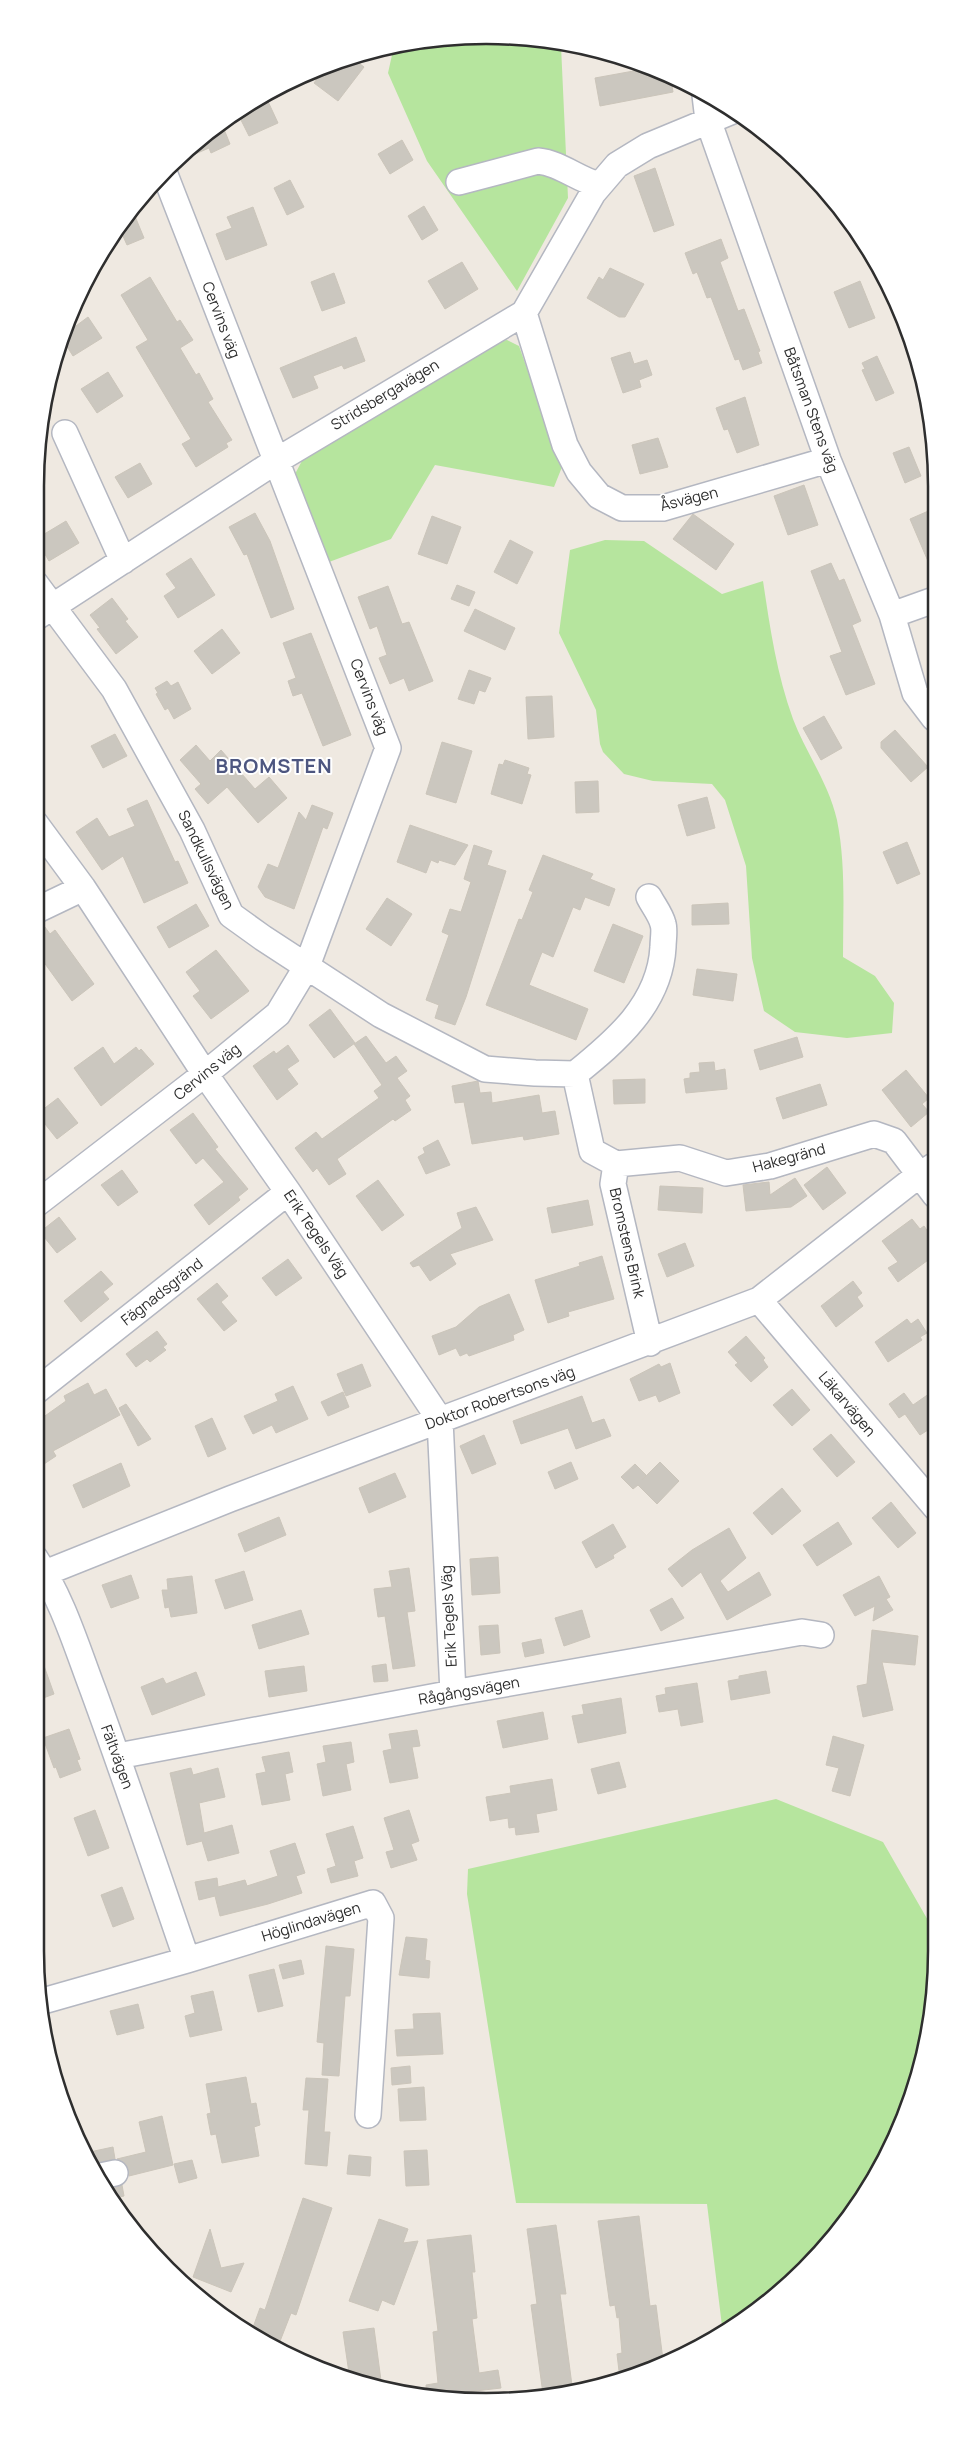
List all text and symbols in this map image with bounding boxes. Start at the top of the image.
street label: Cervins väg [197,279,246,361]
street label: Båtsman Stens väg [779,344,844,475]
street label: Stridsbergavägen [327,354,443,435]
street label: Åsvägen [658,481,720,516]
street label: Cervins väg [345,656,394,738]
district label: BROMSTEN [215,752,333,779]
street label: Sandkullsvägen [173,807,240,913]
street label: Cervins väg [169,1038,244,1105]
street label: Hakegränd [750,1138,828,1177]
street label: Erik Tegels Väg [279,1186,354,1282]
street label: Bromstens Brink [605,1186,650,1301]
street label: Fägnadsgränd [116,1253,207,1330]
street label: Doktor Robertsons väg [422,1361,578,1434]
street label: Läkarvägen [814,1367,881,1441]
street label: Erik Tegels Väg [435,1565,462,1668]
street label: Rågångsvägen [417,1671,521,1710]
street label: Fältvägen [96,1722,139,1792]
street label: Höglindavägen [259,1896,363,1947]

